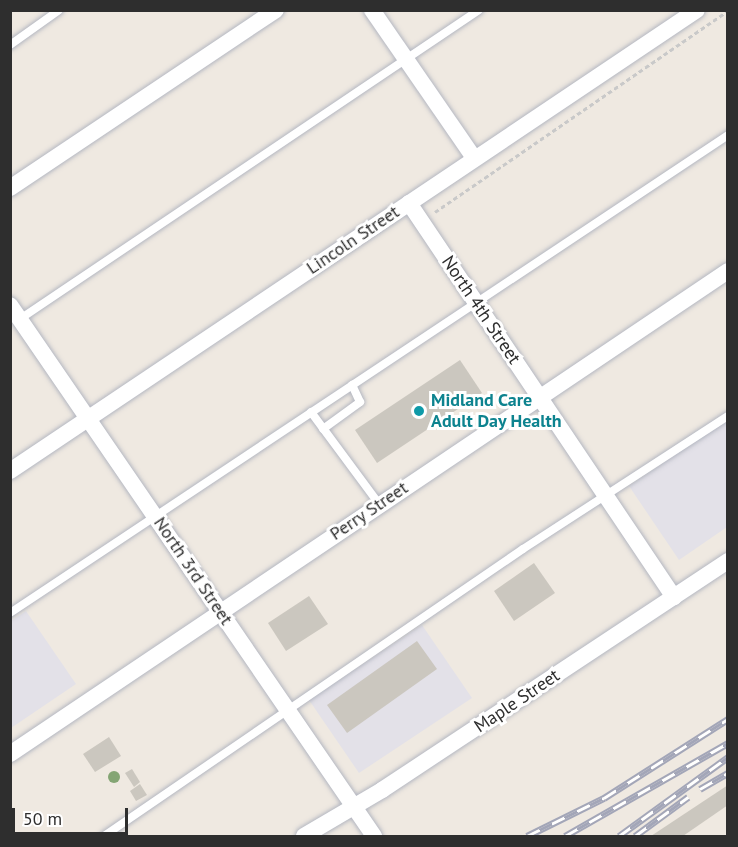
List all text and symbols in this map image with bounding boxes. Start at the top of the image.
street label: Lincoln Street [303,201,403,279]
street label: North 4th Street [437,252,525,368]
place label: Midland Care Adult Day Health [431,390,562,432]
marker: Midland Care Adult Day Health [412,404,426,418]
street label: Perry Street [326,477,412,545]
street label: North 3rd Street [149,513,237,629]
street label: Maple Street [470,665,564,737]
scale bar [15,796,130,834]
text: 50 m [23,807,62,830]

